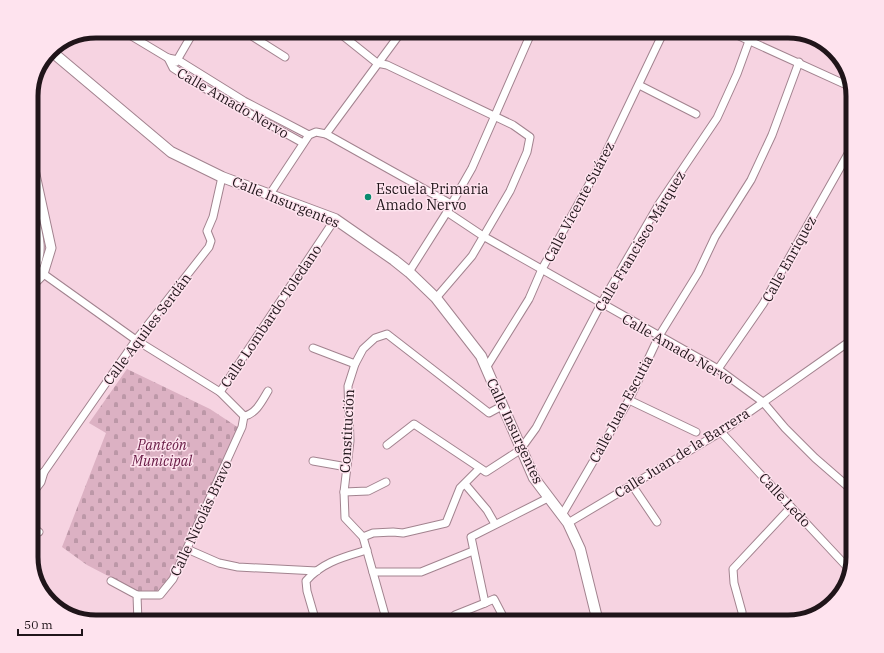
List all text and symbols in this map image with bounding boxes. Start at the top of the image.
street label: Calle Amado Nervo [174,64,292,142]
street label: Calle Vicente Suárez [540,139,618,265]
street label: Calle Francisco Márquez [591,167,689,315]
street label: Calle Insurgentes [230,172,343,232]
place label: Escuela Primaria Amado Nervo [376,180,489,214]
marker: Escuela Primaria Amado Nervo [363,192,373,202]
street label: Calle Enríquez [758,213,820,305]
street label: Calle Lombardo Toledano [216,241,326,391]
street label: Calle Aquiles Serdán [99,269,195,389]
street label: Calle Amado Nervo [619,310,737,388]
street label: Calle Juan Escutia [585,352,657,466]
street label: Calle Insurgentes [483,375,547,487]
street label: Constitución [336,389,358,473]
street label: Calle Juan de la Barrera [611,404,753,502]
park label: Panteón Municipal [131,436,193,470]
street label: Calle Nicolás Bravo [166,457,236,579]
street label: Calle Ledo [755,469,815,531]
scale bar [18,611,82,637]
text: 50 m [24,617,53,632]

